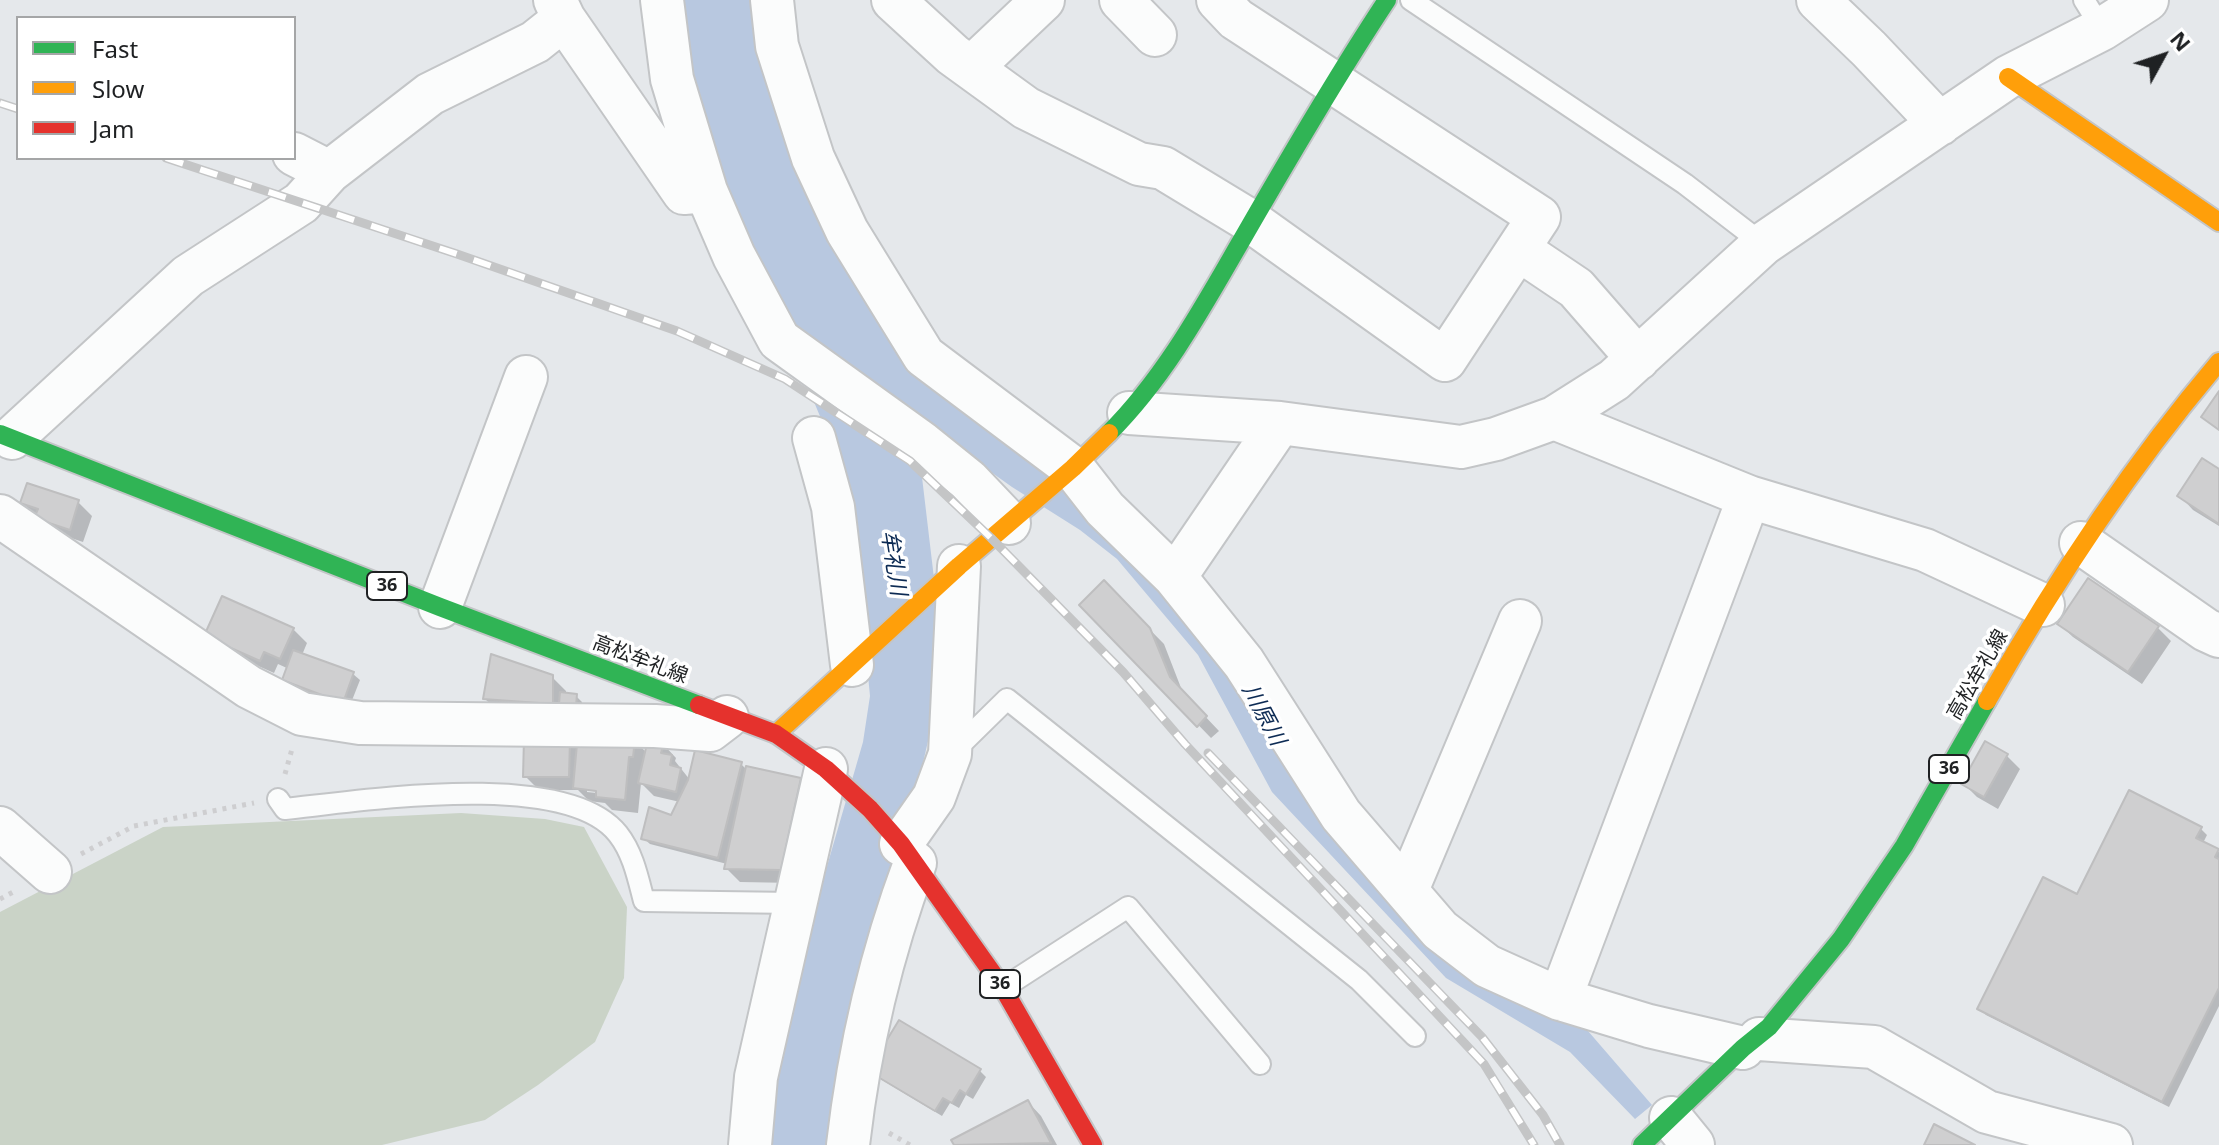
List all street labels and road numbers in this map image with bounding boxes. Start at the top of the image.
road number: 36 [367,572,407,600]
street label: 高松牟礼線 [1943,626,2013,724]
street label: 高松牟礼線 [589,631,691,689]
road number: 36 [1929,755,1969,783]
road number: 36 [980,970,1020,998]

